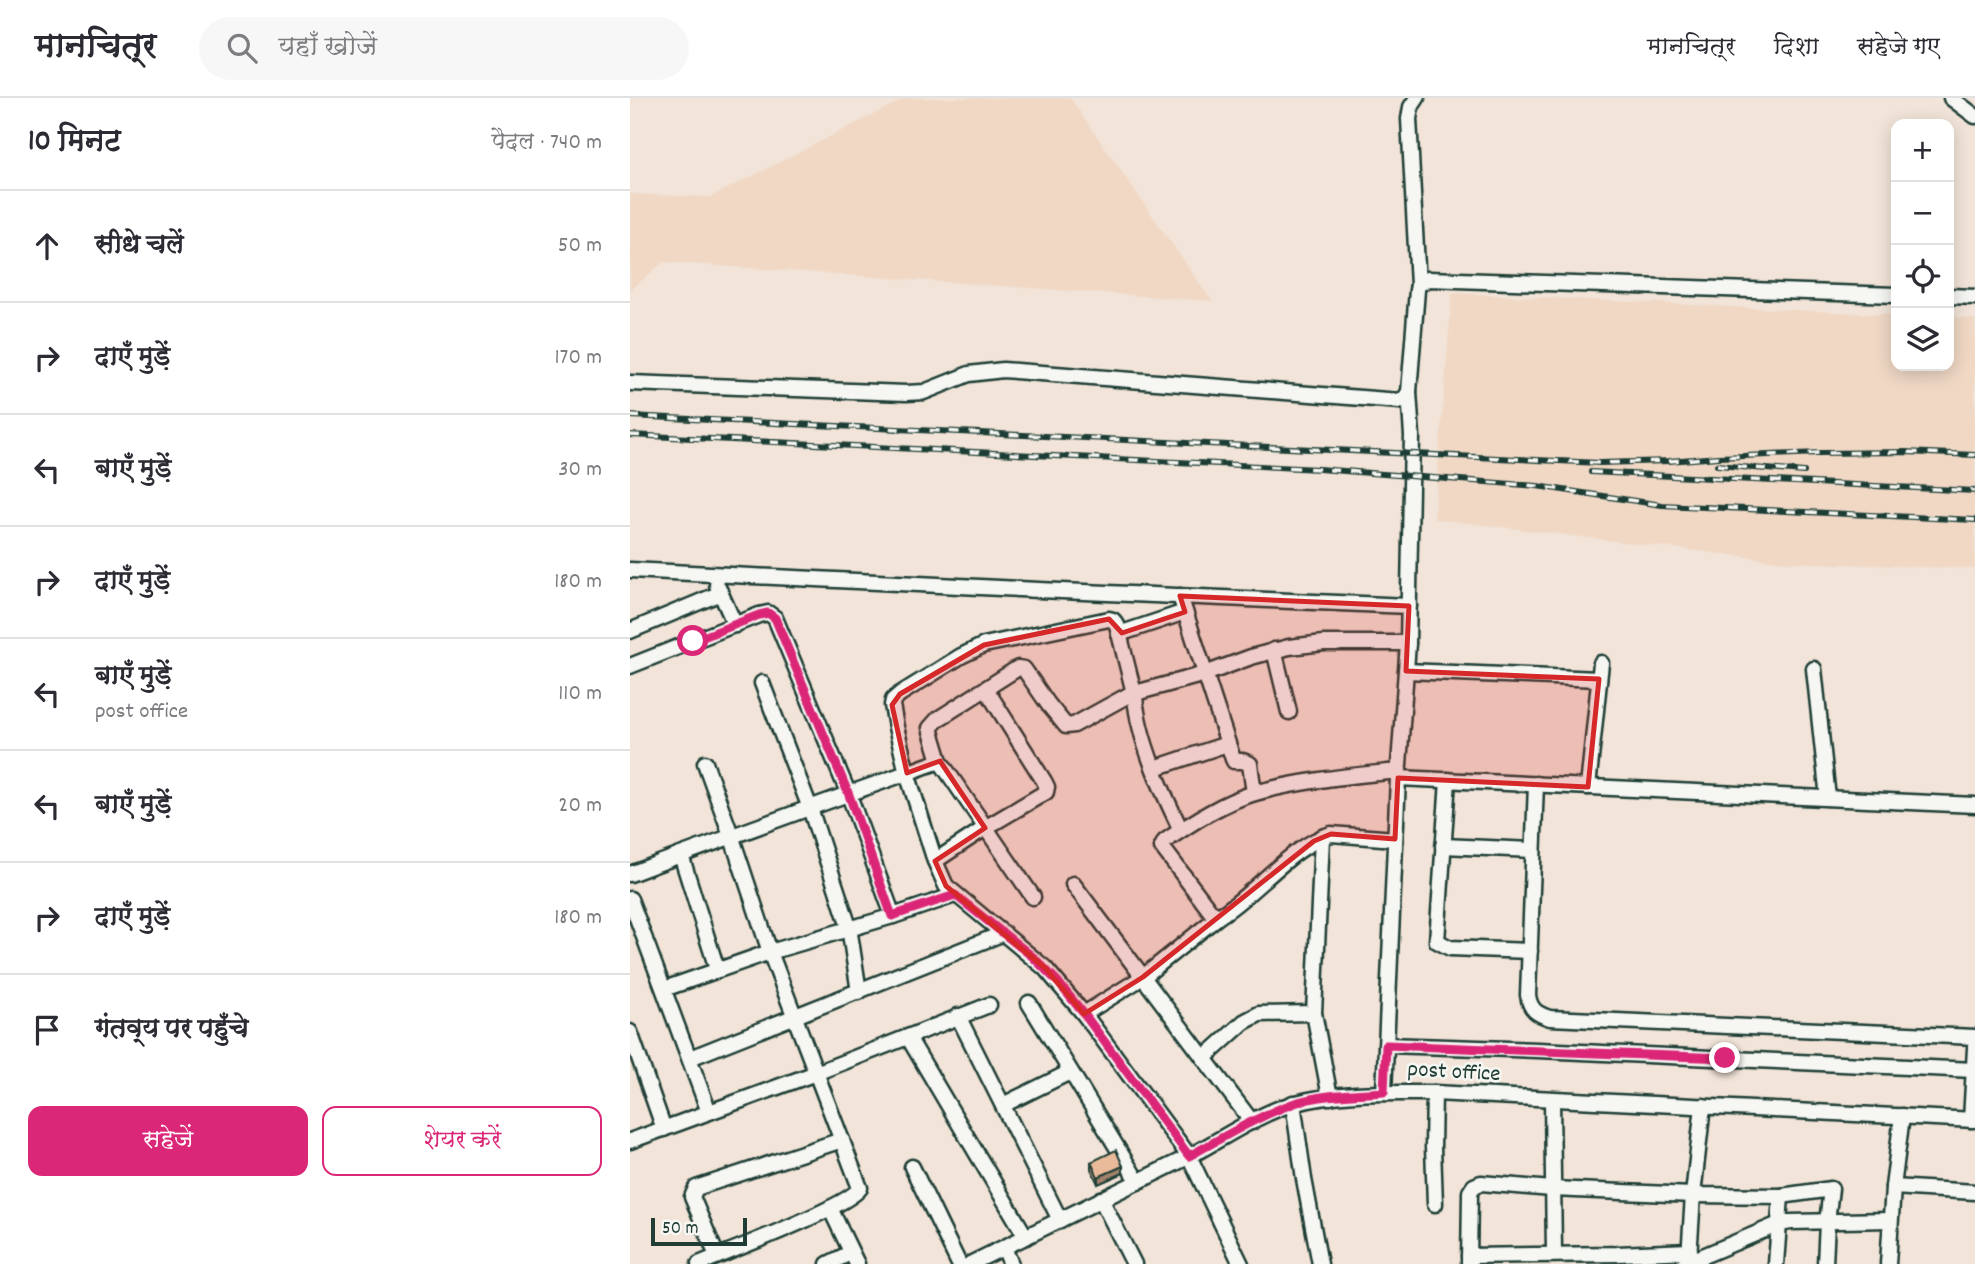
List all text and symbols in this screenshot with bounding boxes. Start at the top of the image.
search box [199,17,689,80]
text: मानचित्र [35,25,157,72]
icon: search [223,29,261,67]
text: यहाँ खोजें [279,30,377,67]
text: मानचित्र [1647,31,1735,65]
text: दिशा [1773,31,1819,65]
text: सहेजे गए [1857,31,1940,65]
map controls [1891,119,1954,371]
button: + [1891,119,1954,182]
text: 10 मिनट [28,122,121,165]
text: पैदल · 740 m [492,127,602,160]
button: − [1891,182,1954,245]
icon: ahead [28,227,66,265]
text: सीधे चलें [95,228,184,265]
text: 50 m [558,230,602,263]
button: locate [1891,245,1954,308]
button: layers [1891,308,1954,371]
icon: right [28,339,66,377]
text: दाएँ मुड़ें [95,340,170,377]
text: 170 m [555,342,602,375]
icon: left [28,451,66,489]
text: बाएँ मुड़ें [95,452,172,489]
text: 30 m [558,454,602,487]
icon: right [28,563,66,601]
text: दाएँ मुड़ें [95,564,170,601]
text: 180 m [554,566,602,599]
route start [677,625,708,656]
text: बाएँ मुड़ें [95,659,172,696]
icon: left [28,675,66,713]
text: 110 m [558,678,602,711]
text: post office [95,696,188,729]
icon: left [28,787,66,825]
text: बाएँ मुड़ें [95,788,172,825]
text: 20 m [558,790,602,823]
icon: right [28,899,66,937]
text: दाएँ मुड़ें [95,900,170,937]
text: 180 m [554,902,602,935]
icon: arrive [28,1011,66,1049]
text: गंतव्य पर पहुँचे [95,1012,249,1049]
route end [1709,1042,1740,1073]
street label: post office [1407,1054,1501,1092]
button: सहेजें [28,1106,308,1176]
button: शेयर करें [322,1106,602,1176]
scale bar [651,1215,747,1247]
text: 50 m [662,1216,699,1243]

